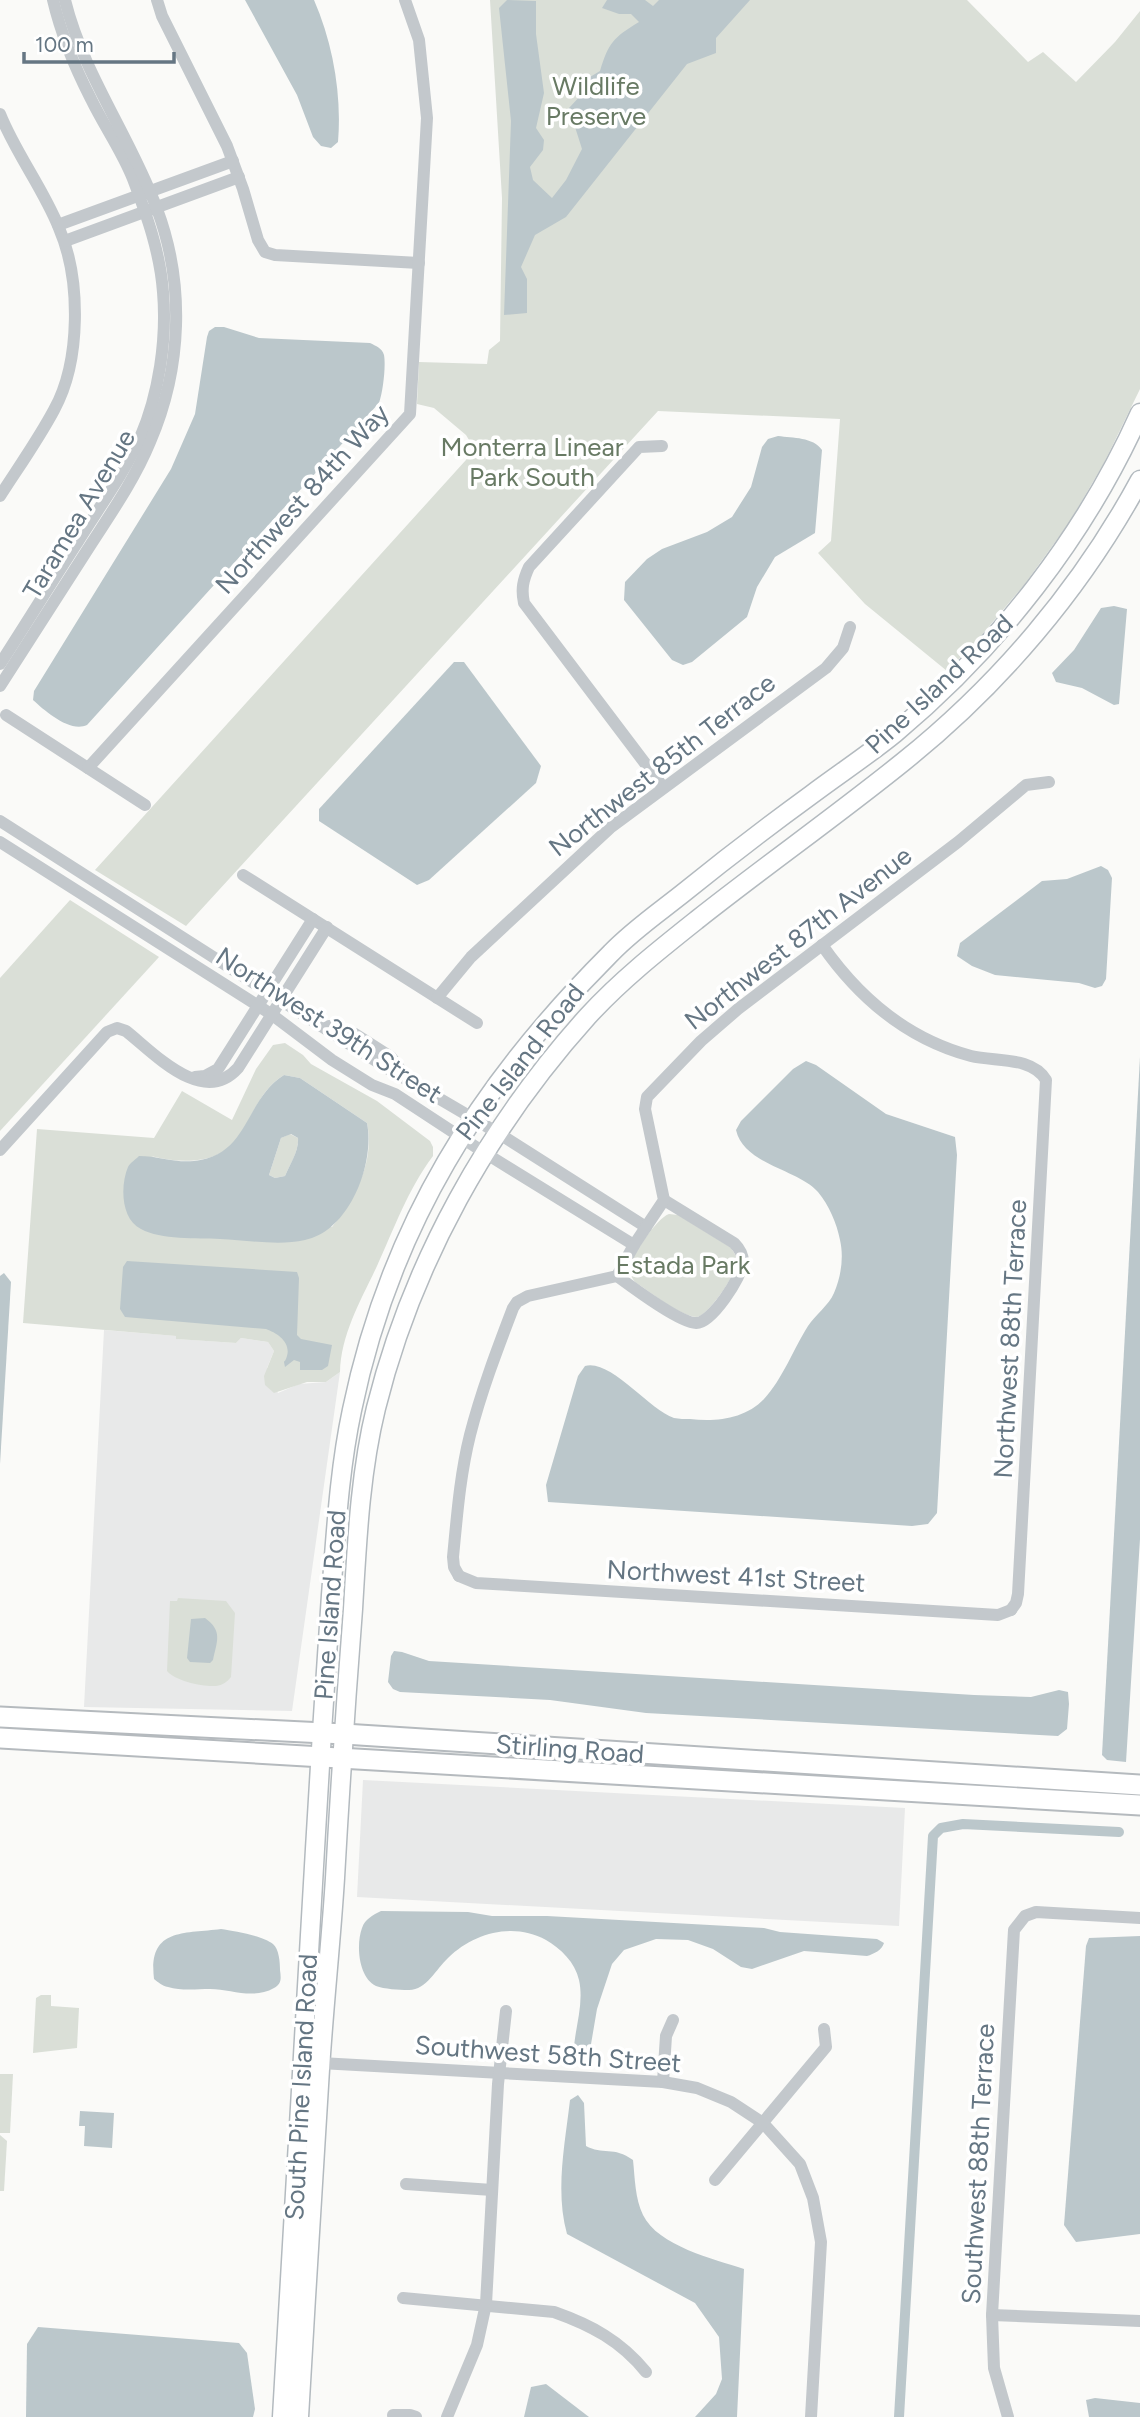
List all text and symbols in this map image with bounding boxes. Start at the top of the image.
scale bar [24,21,175,65]
text: 100 m [35,32,94,57]
park label: Wildlife Preserve [546,70,646,132]
street label: Northwest 84th Way [208,397,396,600]
street label: Taramea Avenue [16,423,142,605]
park label: Monterra Linear Park South [440,431,624,493]
street label: Pine Island Road [858,607,1020,761]
street label: Northwest 85th Terrace [542,667,782,863]
street label: Northwest 87th Avenue [678,839,918,1037]
street label: Northwest 39th Street [210,940,448,1110]
street label: Pine Island Road [449,977,591,1147]
street label: Northwest 88th Terrace [987,1199,1033,1479]
park label: Estada Park [616,1249,751,1281]
street label: Pine Island Road [307,1509,353,1701]
street label: Northwest 41st Street [606,1553,866,1599]
street label: Stirling Road [495,1728,645,1770]
street label: South Pine Island Road [278,1953,324,2221]
street label: Southwest 88th Terrace [955,2023,1001,2305]
street label: Southwest 58th Street [414,2029,682,2079]

